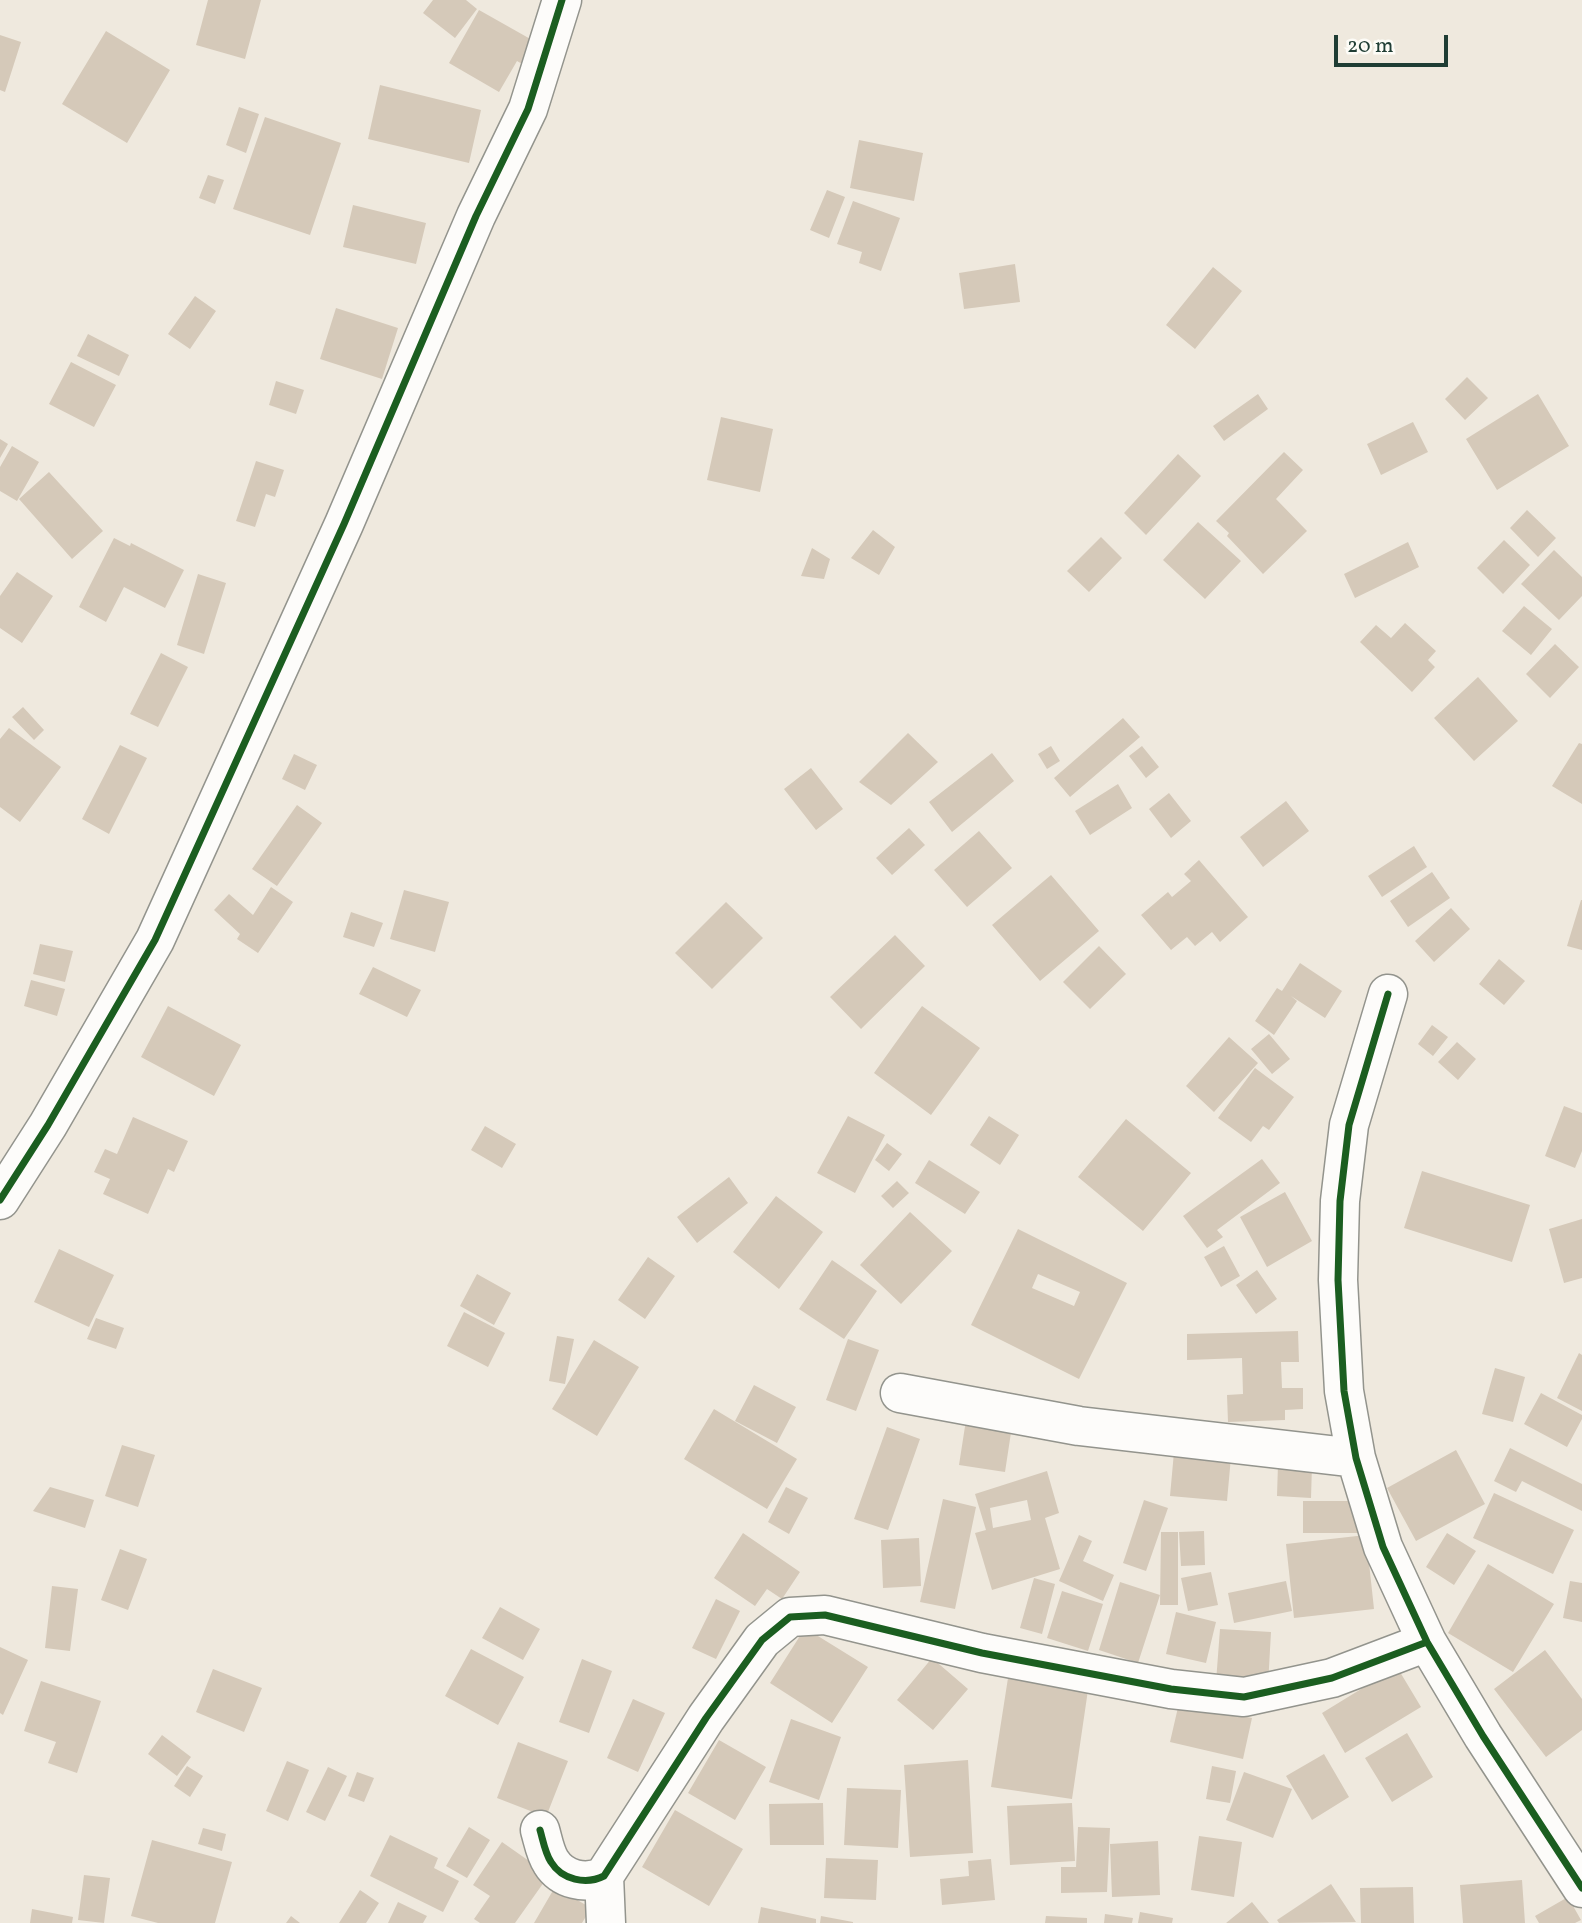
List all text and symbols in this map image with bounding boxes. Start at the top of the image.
scale bar [1337,21,1451,65]
text: 20 m [1347,32,1393,61]

